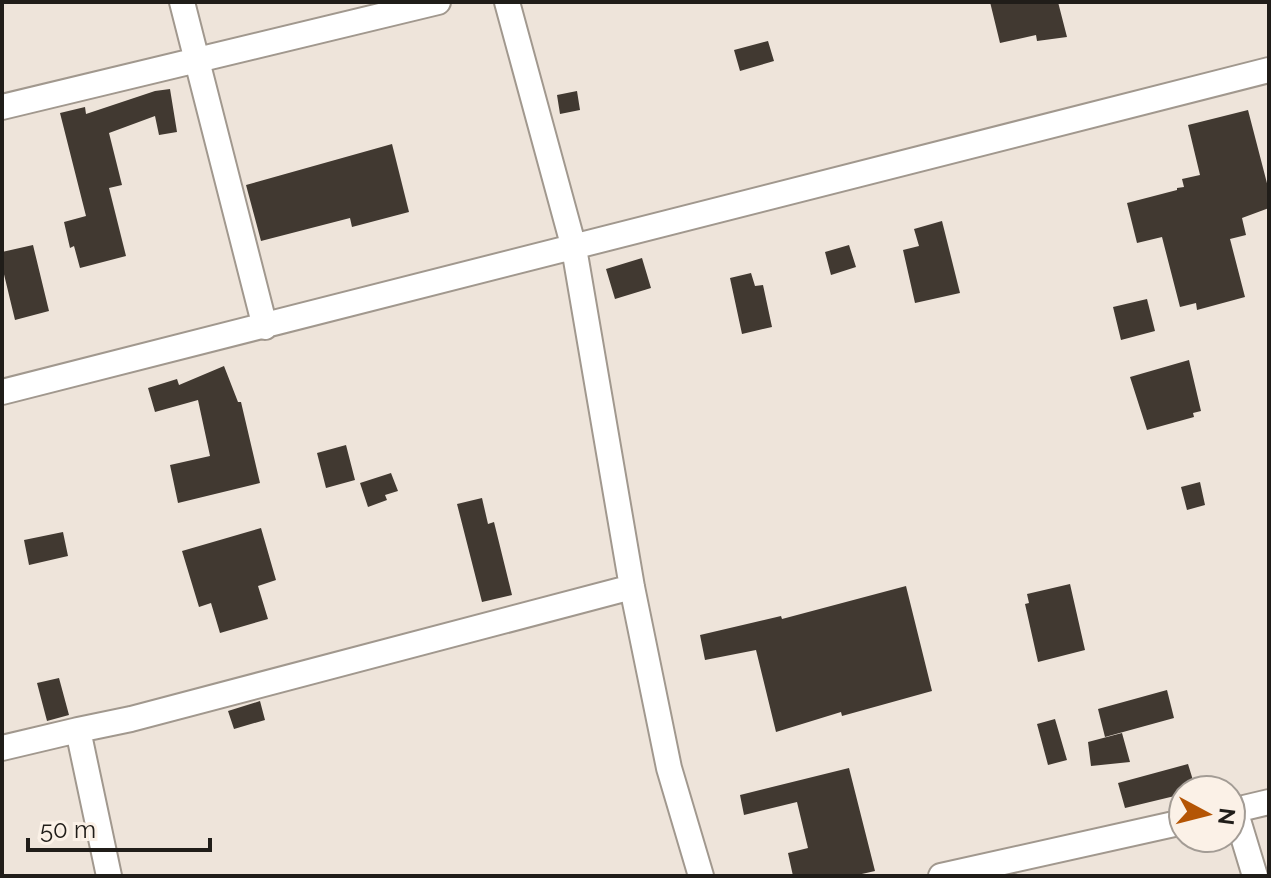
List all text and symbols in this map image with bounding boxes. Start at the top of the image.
north arrow [1167,774,1247,854]
scale bar [28,802,210,852]
text: N [1213,807,1241,826]
text: 50 m [40,815,96,844]

